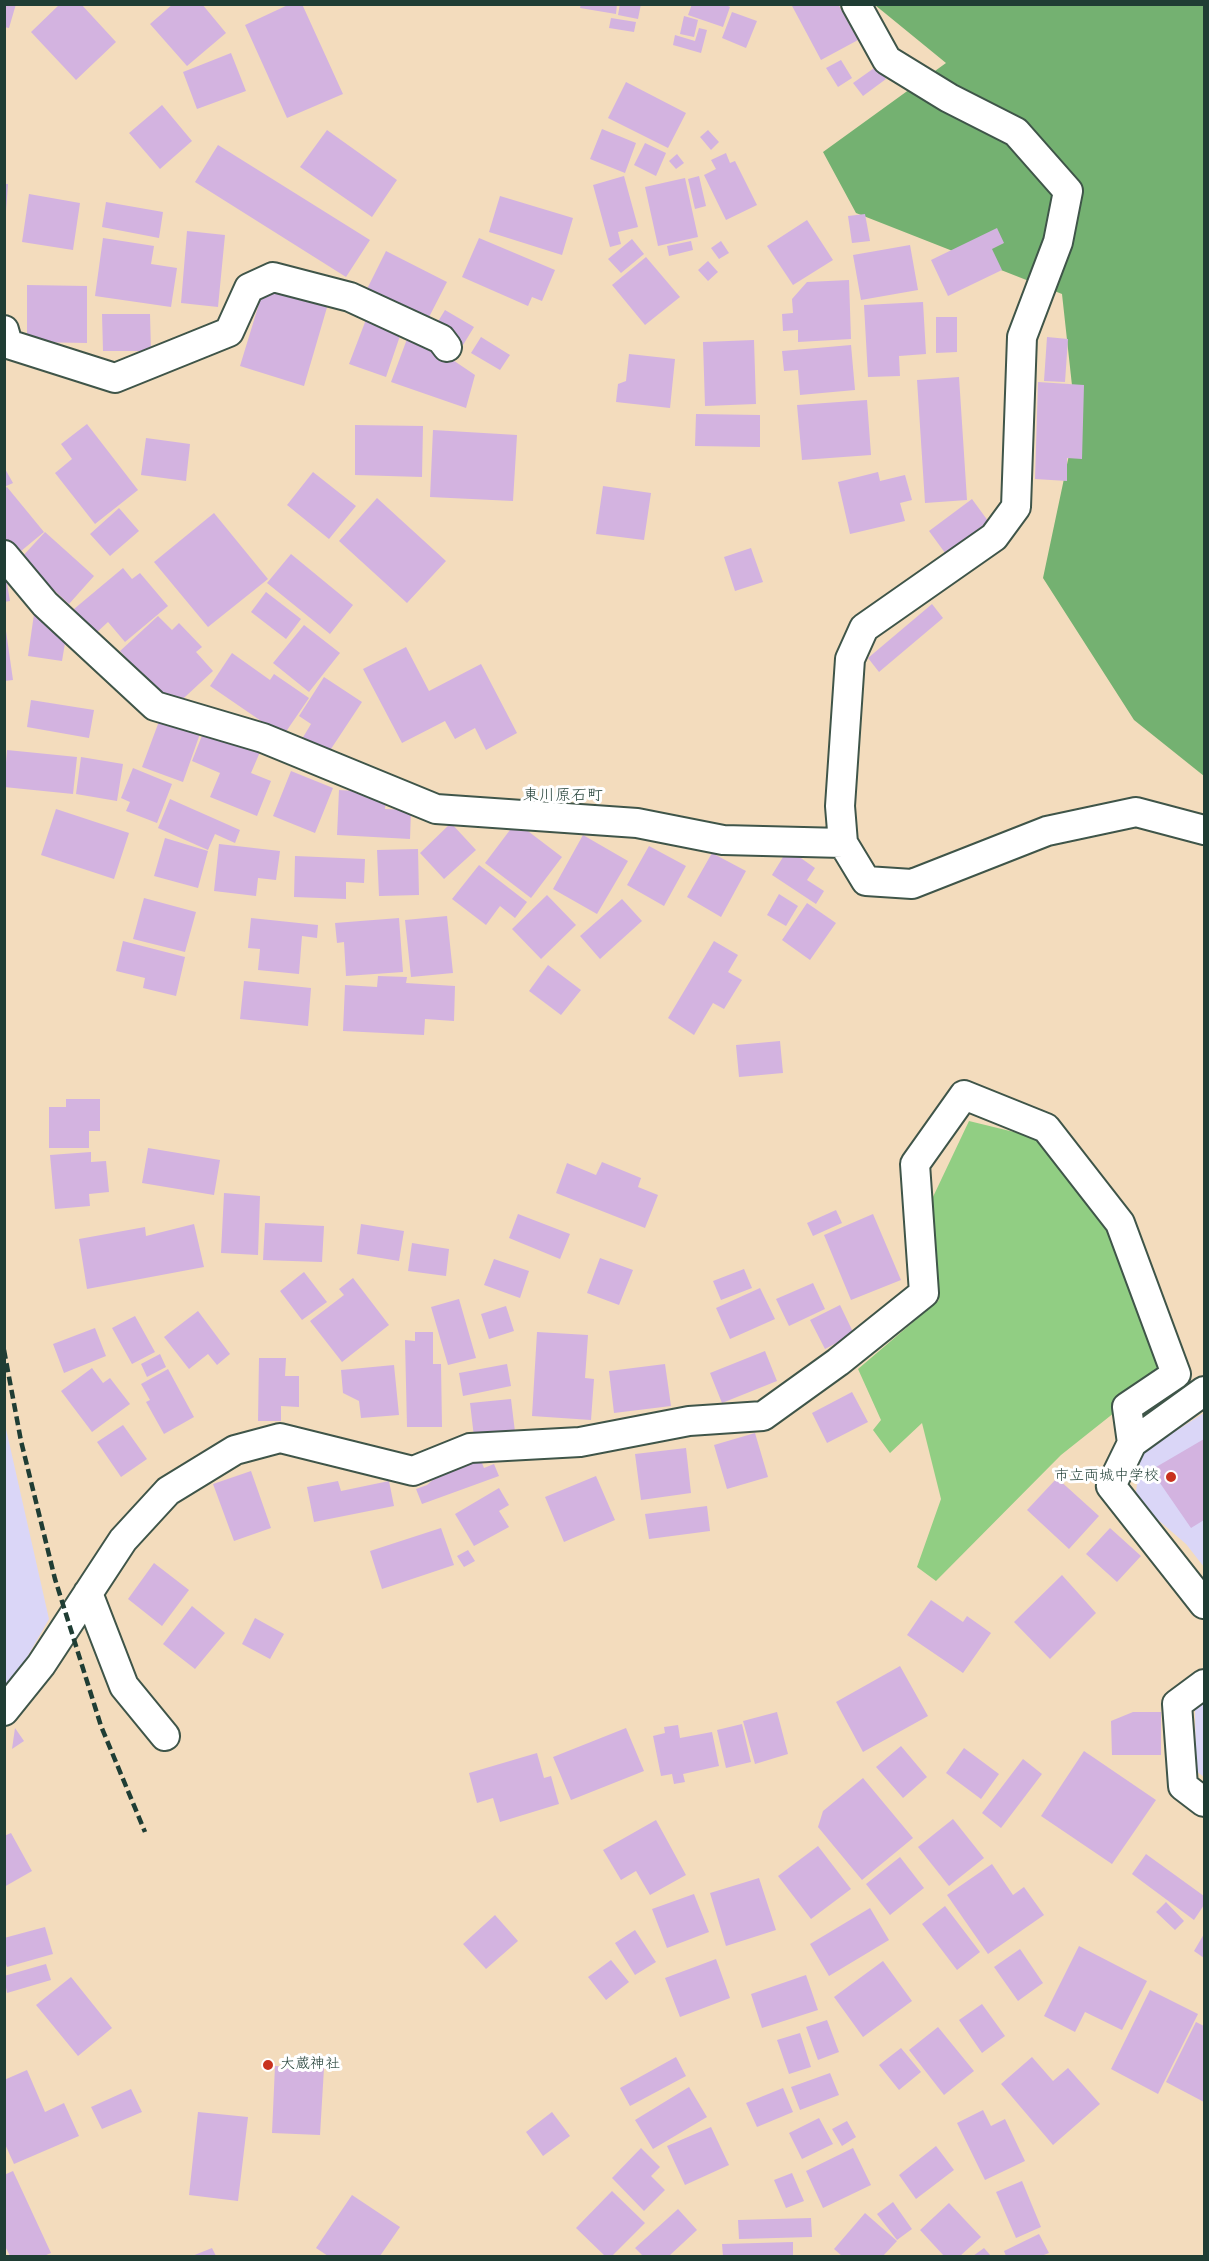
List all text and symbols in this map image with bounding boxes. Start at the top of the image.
district label: 東川原石町 [523,787,603,807]
place label: 市立両城中学校 [1054,1468,1159,1486]
marker: 市立両城中学校 [1164,1470,1178,1484]
place label: 大蔵神社 [280,2056,340,2074]
marker: 大蔵神社 [261,2058,275,2072]

